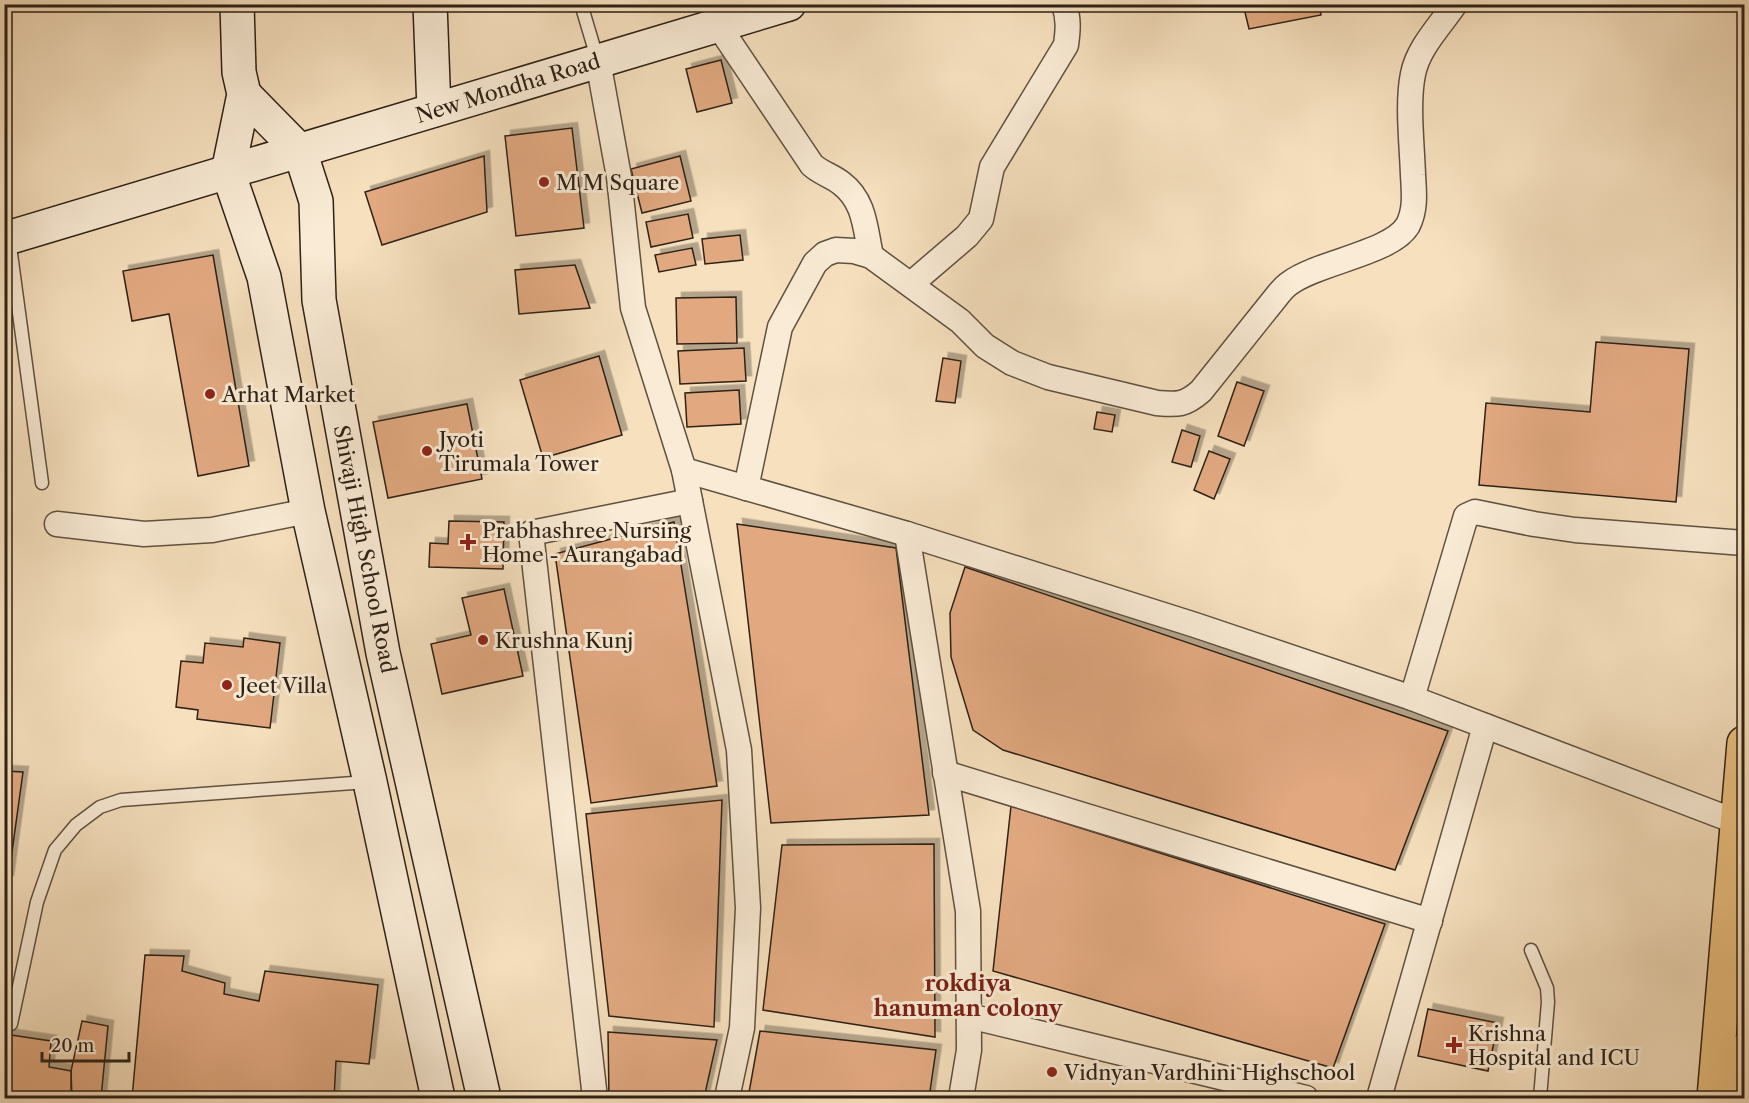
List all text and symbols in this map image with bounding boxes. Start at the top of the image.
street label: New Mondha Road [413,48,603,128]
place label: M M Square [556,170,679,195]
marker: M M Square [537,175,551,189]
place label: Arhat Market [221,382,356,407]
marker: Arhat Market [203,387,217,401]
street label: Shivaji High School Road [329,423,401,675]
place label: Jyoti Tirumala Tower [436,427,599,476]
marker: Jyoti Tirumala Tower [420,444,434,458]
place label: Prabhashree Nursing Home - Aurangabad [482,518,692,567]
marker: Prabhashree Nursing Home - Aurangabad [459,533,477,551]
place label: Krushna Kunj [495,628,633,653]
marker: Krushna Kunj [476,633,490,647]
place label: Jeet Villa [236,673,328,698]
marker: Jeet Villa [220,678,234,692]
district label: rokdiya hanuman colony [874,970,1063,1022]
place label: Krishna Hospital and ICU [1468,1021,1640,1070]
scale bar [42,1025,129,1063]
text: 20 m [51,1035,95,1057]
marker: Krishna Hospital and ICU [1445,1036,1463,1054]
place label: Vidnyan Vardhini Highschool [1063,1060,1355,1085]
marker: Vidnyan Vardhini Highschool [1045,1065,1059,1079]

